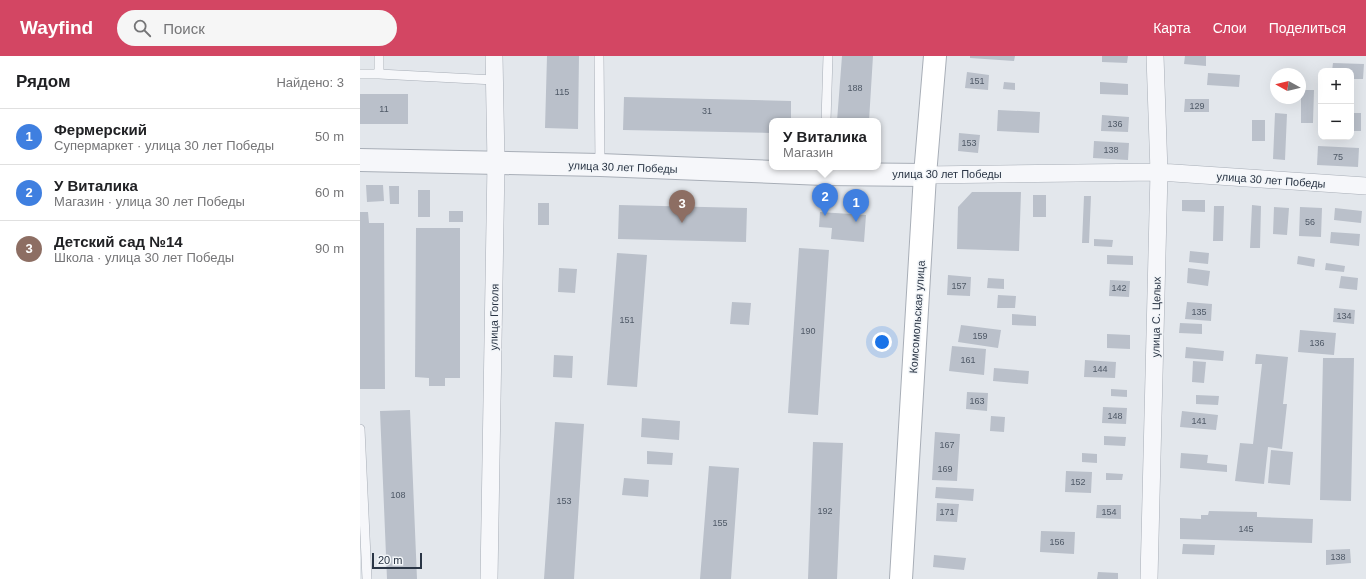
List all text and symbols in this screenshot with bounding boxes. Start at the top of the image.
search box [117,10,397,46]
text: Wayfind [20,17,93,38]
icon: search [131,17,153,39]
text: Поиск [163,20,205,37]
text: Карта [1153,20,1191,36]
text: Слои [1213,20,1247,36]
text: Поделиться [1269,20,1346,36]
north arrow [1270,68,1306,104]
map controls [1318,68,1354,140]
button: + [1318,68,1354,104]
text: Рядом [16,72,71,91]
text: Найдено: 3 [276,75,344,90]
house number: 151 [969,76,985,86]
house number: 188 [847,83,863,93]
house number: 115 [555,87,569,97]
house number: 129 [1189,101,1205,111]
house number: 11 [379,104,389,114]
button: − [1318,104,1354,140]
house number: 31 [702,106,712,116]
popup [769,118,881,170]
house number: 136 [1107,119,1123,129]
text: Фермерский [54,121,147,138]
text: У Виталика [783,128,867,145]
text: 1 [25,129,33,144]
text: 50 m [315,129,344,144]
text: Супермаркет · улица 30 лет Победы [54,138,274,153]
house number: 153 [961,138,977,148]
text: Магазин [783,145,833,160]
house number: 138 [1103,145,1119,155]
house number: 75 [1333,152,1343,162]
street label: улица 30 лет Победы [568,159,678,175]
street label: улица 30 лет Победы [892,168,1002,180]
street label: улица 30 лет Победы [1216,170,1326,190]
text: У Виталика [54,177,138,194]
pin: 2 [812,183,838,216]
text: 2 [25,185,33,200]
text: 60 m [315,185,344,200]
pin: 1 [843,189,869,222]
pin: 3 [669,190,695,223]
text: Магазин · улица 30 лет Победы [54,194,245,209]
house number: 56 [1305,217,1315,227]
text: Детский сад №14 [54,233,183,250]
text: 3 [25,241,33,256]
text: 90 m [315,241,344,256]
text: Школа · улица 30 лет Победы [54,250,234,265]
street label: Комсомольская улица [907,259,927,374]
street label: улица С. Целых [1149,276,1163,358]
house number: 157 [951,281,967,291]
house number: 142 [1111,283,1127,293]
street label: улица Гоголя [487,284,501,350]
house number: 135 [1191,307,1207,317]
house number: 134 [1336,311,1352,321]
house number: 151 [619,315,635,325]
house number: 190 [800,326,816,336]
house number: 159 [972,331,988,341]
your location [872,332,892,352]
house number: 136 [1309,338,1325,348]
house number: 161 [960,355,976,365]
house number: 144 [1092,364,1108,374]
house number: 163 [969,396,985,406]
house number: 148 [1107,411,1123,421]
house number: 141 [1191,416,1207,426]
house number: 167 [939,440,955,450]
house number: 169 [937,464,953,474]
house number: 152 [1070,477,1086,487]
house number: 108 [390,490,406,500]
house number: 153 [556,496,572,506]
house number: 192 [817,506,833,516]
house number: 171 [939,507,955,517]
house number: 154 [1101,507,1117,517]
house number: 155 [712,518,728,528]
house number: 145 [1238,524,1254,534]
house number: 156 [1049,537,1065,547]
scale bar [372,551,422,570]
house number: 138 [1330,552,1346,562]
text: 20 m [378,554,402,566]

